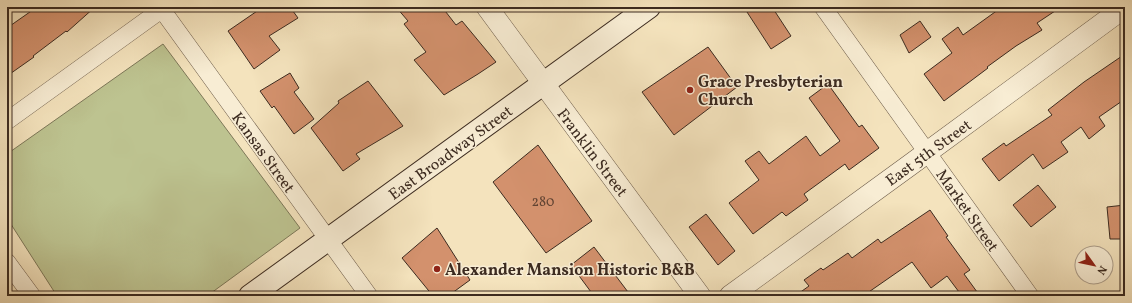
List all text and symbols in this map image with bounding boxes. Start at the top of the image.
place label: Grace Presbyterian Church [698,72,843,112]
marker: Grace Presbyterian Church [685,85,695,95]
street label: East Broadway Street [385,101,518,206]
street label: Franklin Street [551,104,632,202]
street label: Kansas Street [226,108,299,198]
street label: East 5th Street [882,115,977,192]
street label: Market Street [930,165,1003,257]
house number: 280 [531,193,555,212]
north arrow [1074,245,1114,285]
place label: Alexander Mansion Historic B&B [445,260,695,282]
text: N [1093,262,1110,277]
marker: Alexander Mansion Historic B&B [432,264,442,274]

